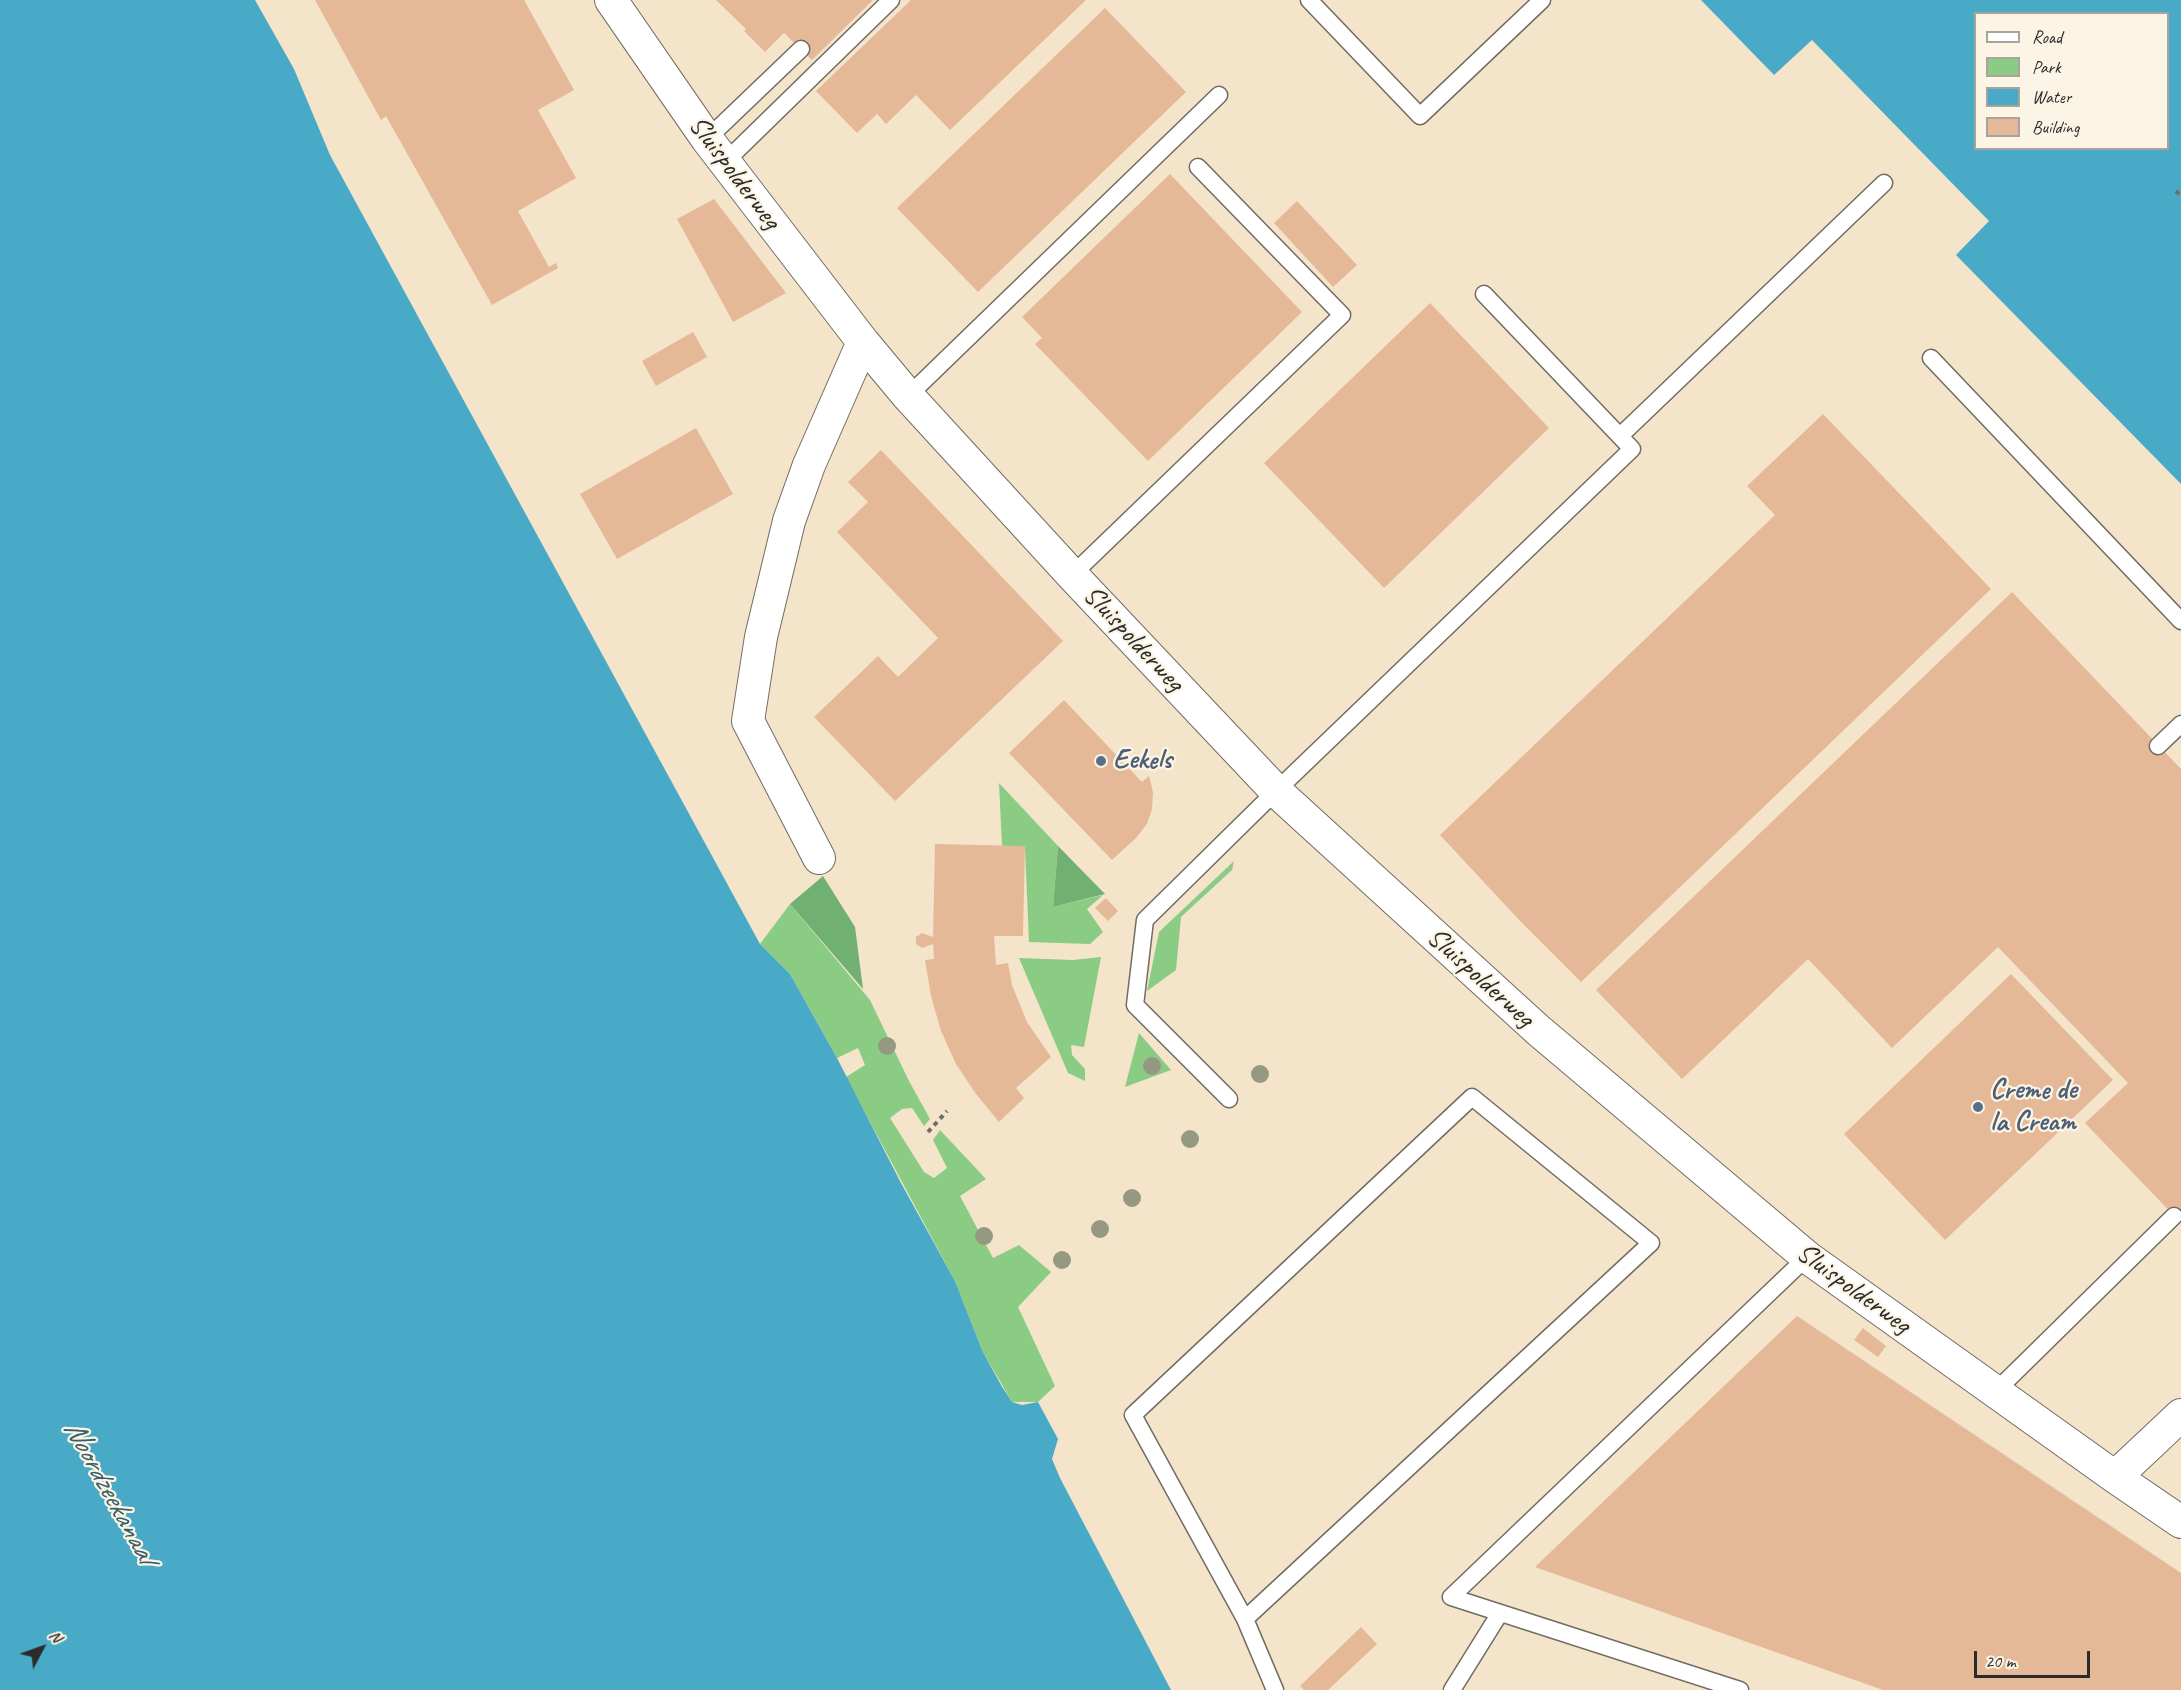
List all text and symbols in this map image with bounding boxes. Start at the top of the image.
legend [1974,12,2169,150]
text: Road [2032,26,2062,48]
text: Park [2032,56,2061,78]
text: Water [2032,86,2071,108]
street label: Sluispolderweg [681,110,787,236]
text: Building [2032,116,2079,138]
street label: Sluispolderweg [1075,579,1191,699]
place label: Eekels [1113,744,1172,778]
marker: Eekels [1094,754,1108,768]
street label: Sluispolderweg [1419,921,1541,1035]
place label: Creme de la Cream [1990,1074,2077,1140]
marker: Creme de la Cream [1971,1100,1985,1114]
street label: Sluispolderweg [1789,1236,1917,1342]
water label: Noordzeekanaal [55,1414,163,1570]
north arrow [12,1618,72,1678]
text: N [45,1626,66,1646]
scale bar [1977,1639,2092,1677]
text: 20 m [1985,1650,2016,1672]

